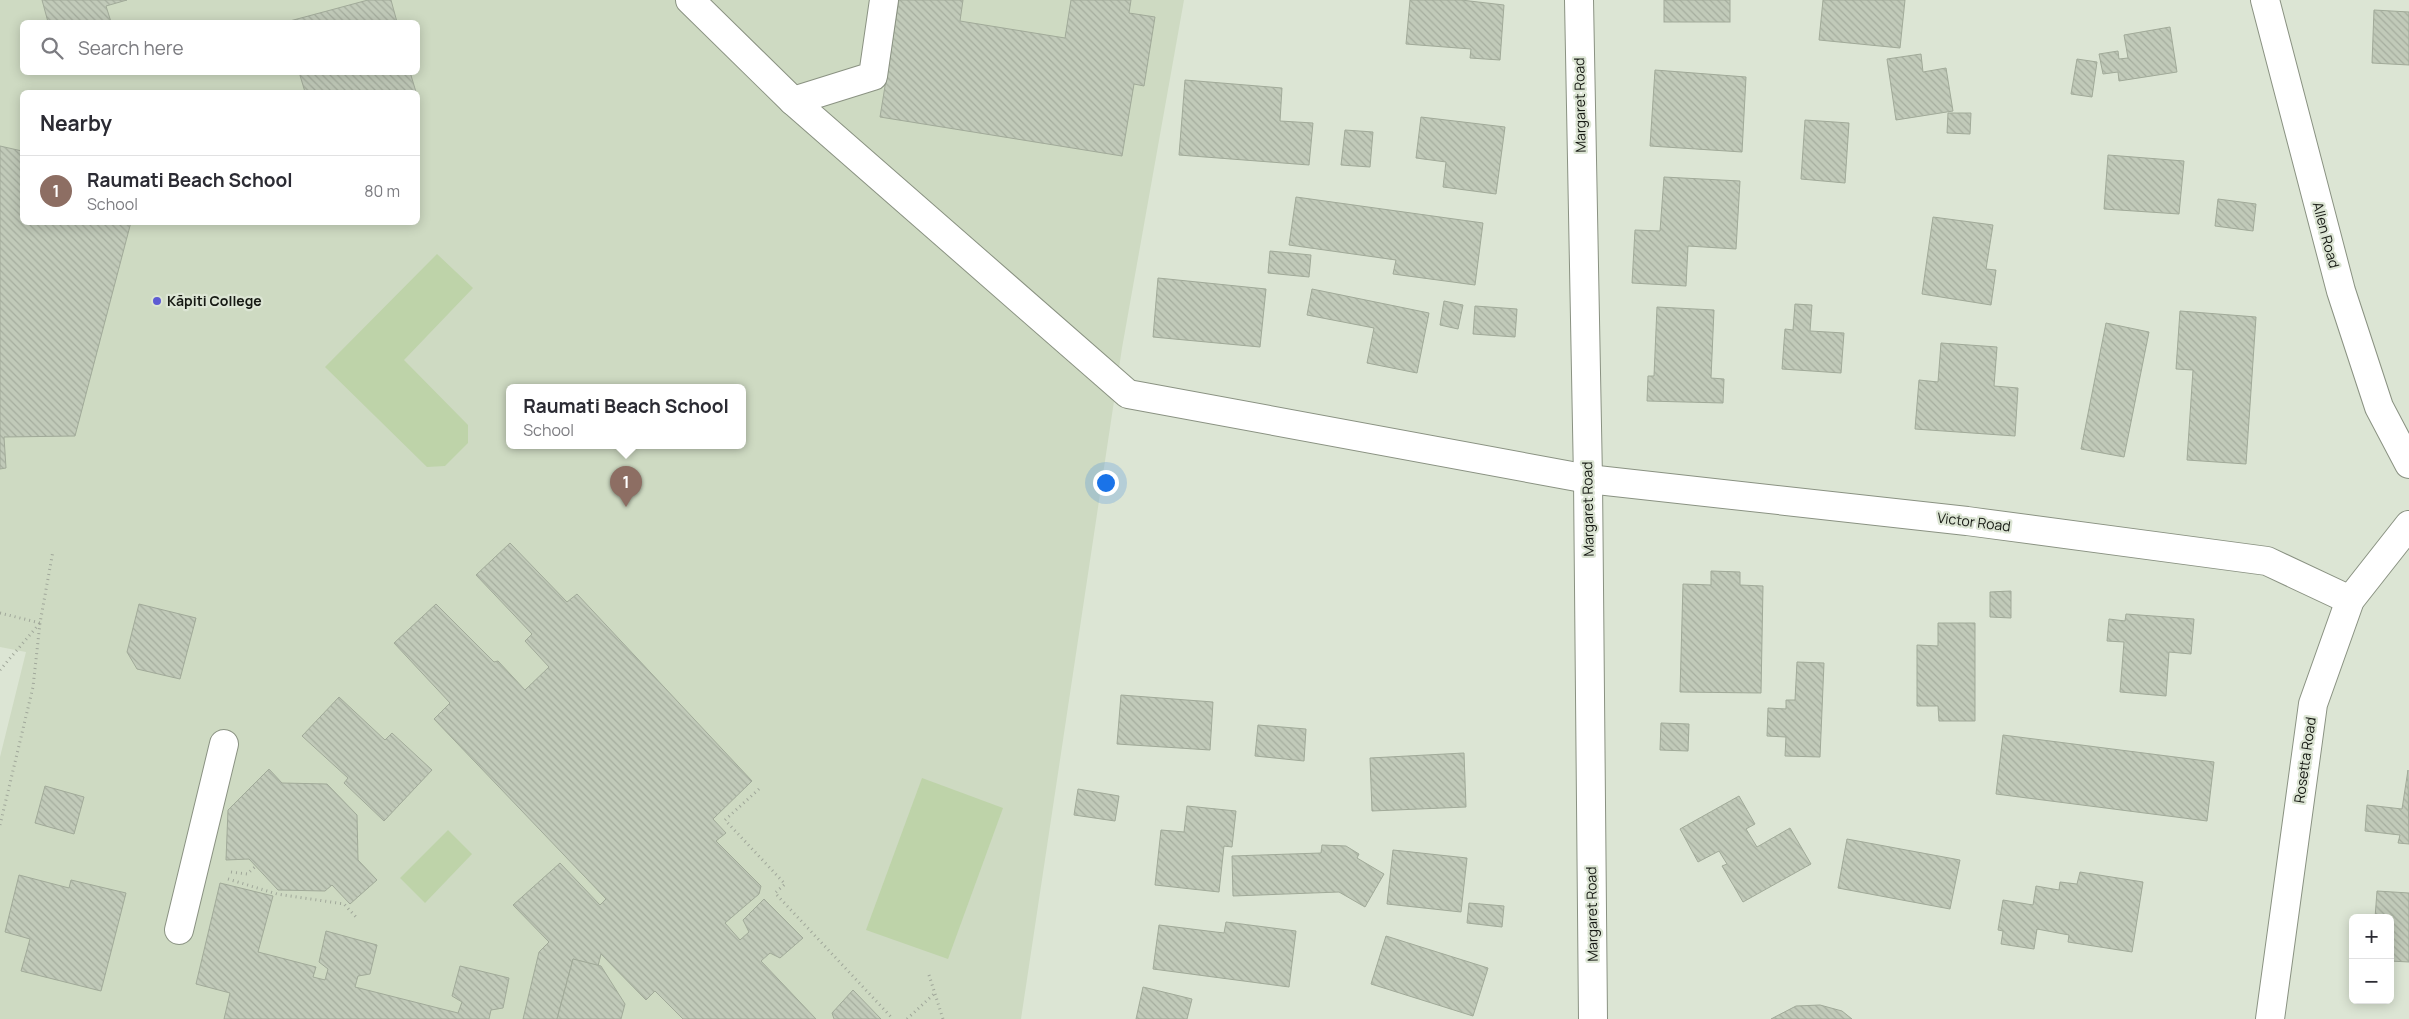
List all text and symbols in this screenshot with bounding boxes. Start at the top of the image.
search box [20,20,420,75]
icon: search [38,34,66,62]
text: Search here [78,35,184,61]
street label: Margaret Road [1569,57,1590,153]
text: Nearby [40,109,112,137]
text: Raumati Beach School [87,167,293,193]
text: 1 [52,180,60,202]
text: 80 m [364,180,400,202]
text: School [87,193,138,215]
street label: Allen Road [2309,200,2344,270]
place label: Kāpiti College [167,291,262,310]
marker: Kāpiti College [151,295,163,307]
popup [506,384,746,449]
text: Raumati Beach School [523,393,729,419]
text: School [523,419,574,441]
street label: Margaret Road [1577,461,1598,557]
pin: 1 [610,466,642,507]
your location [1093,470,1119,496]
street label: Victor Road [1936,508,2012,535]
street label: Rosetta Road [2289,716,2320,804]
street label: Margaret Road [1581,866,1602,962]
map controls [2349,914,2394,1004]
button: + [2349,914,2394,959]
button: − [2349,959,2394,1004]

